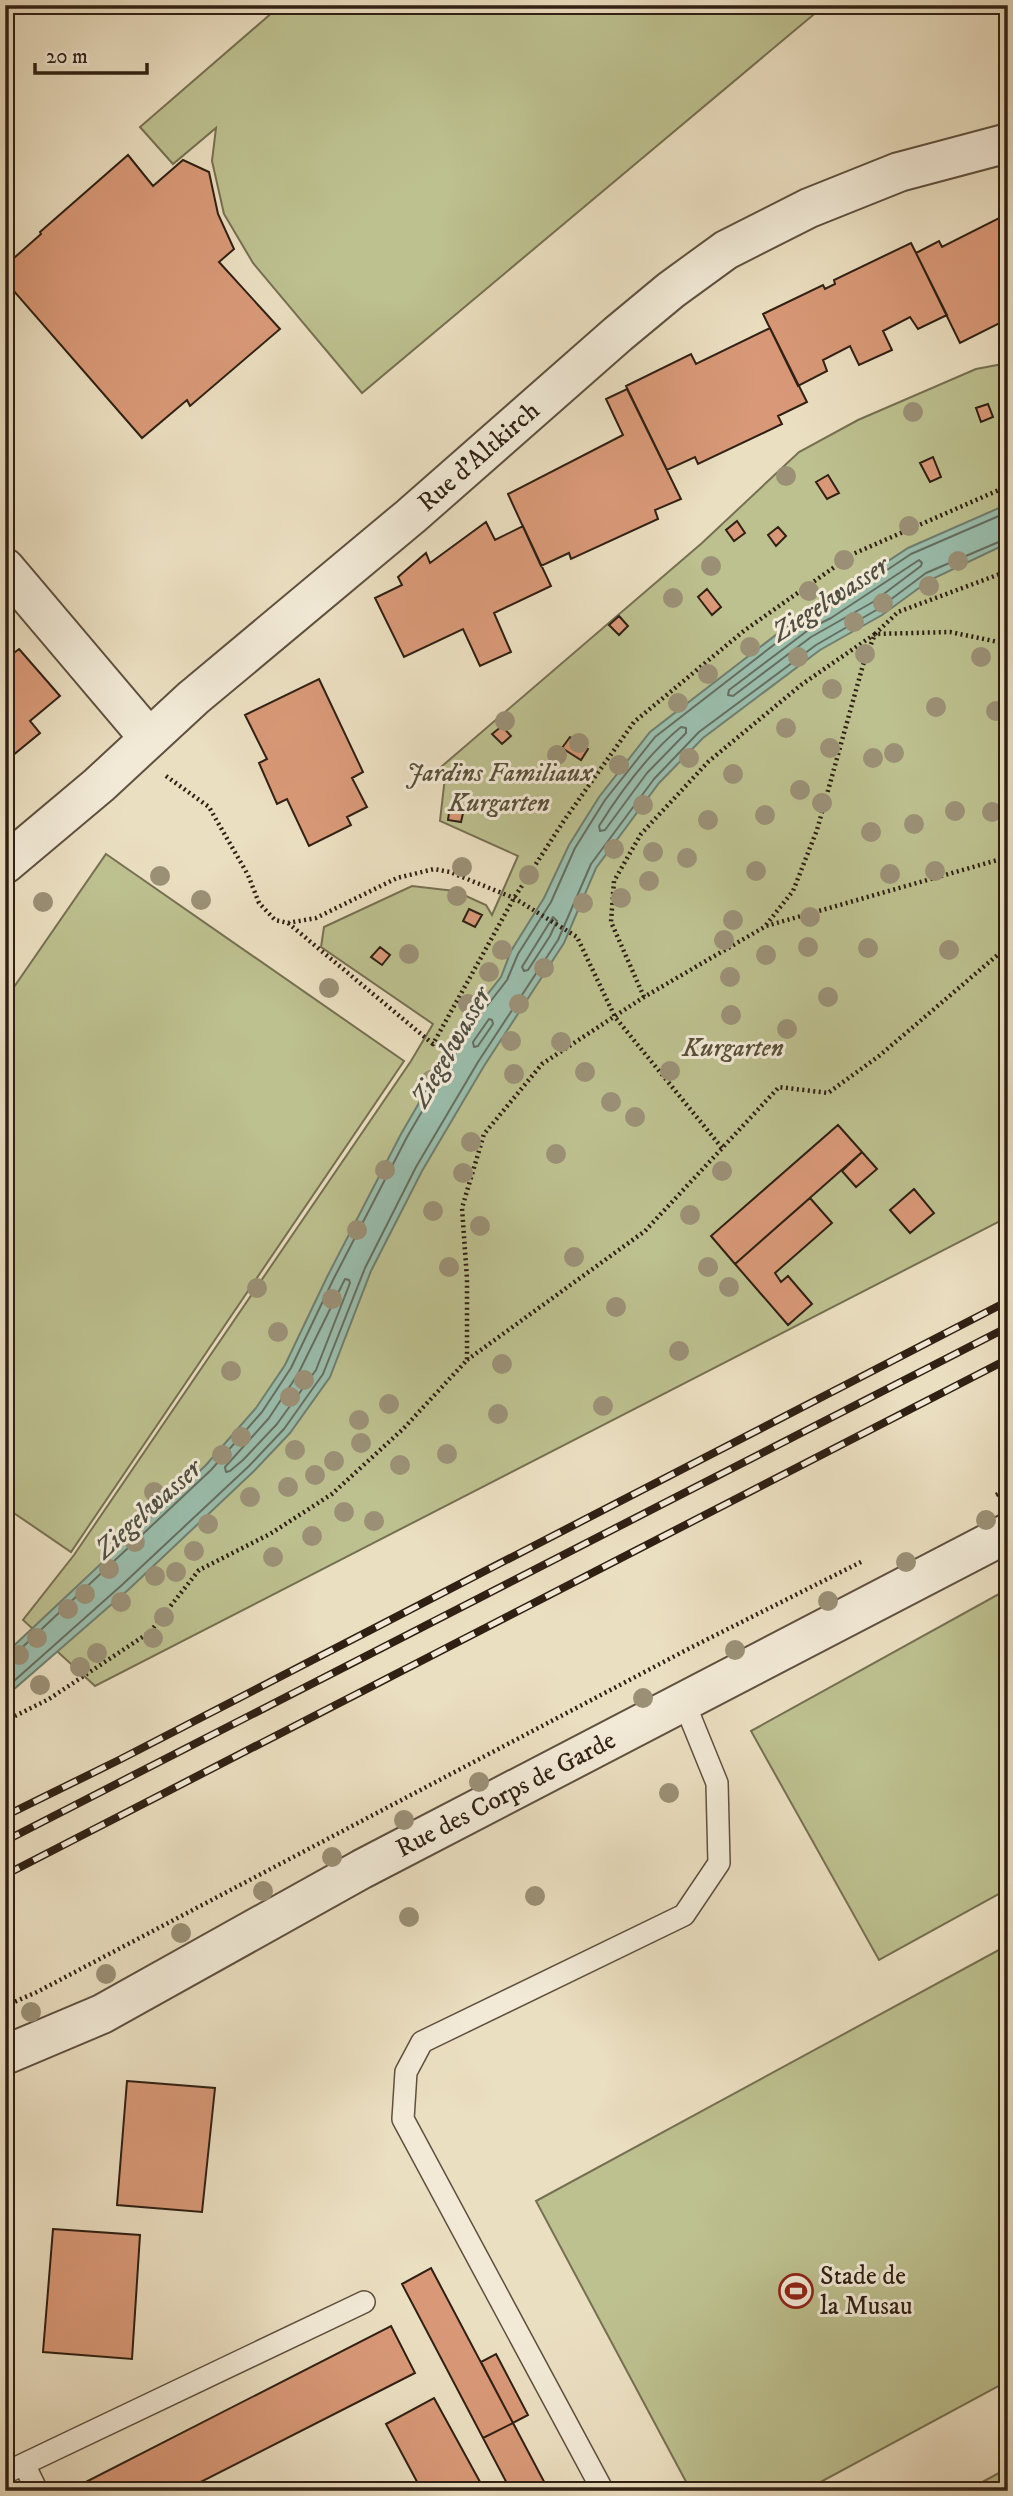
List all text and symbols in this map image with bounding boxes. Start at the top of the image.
scale bar [35,32,147,76]
text: 20 m [46,44,88,70]
street label: Rue d'Altkirch [411,394,547,519]
water label: Ziegelwasser [763,547,897,651]
park label: Jardins Familiaux Kurgarten [406,757,595,820]
water label: Ziegelwasser [402,979,500,1115]
park label: Kurgarten [681,1032,784,1065]
water label: Ziegelwasser [86,1450,210,1568]
street label: Rue des Corps de Garde [390,1724,621,1865]
place label: Stade de la Musau [820,2260,913,2323]
sports icon: Stade de la Musau [777,2272,815,2310]

